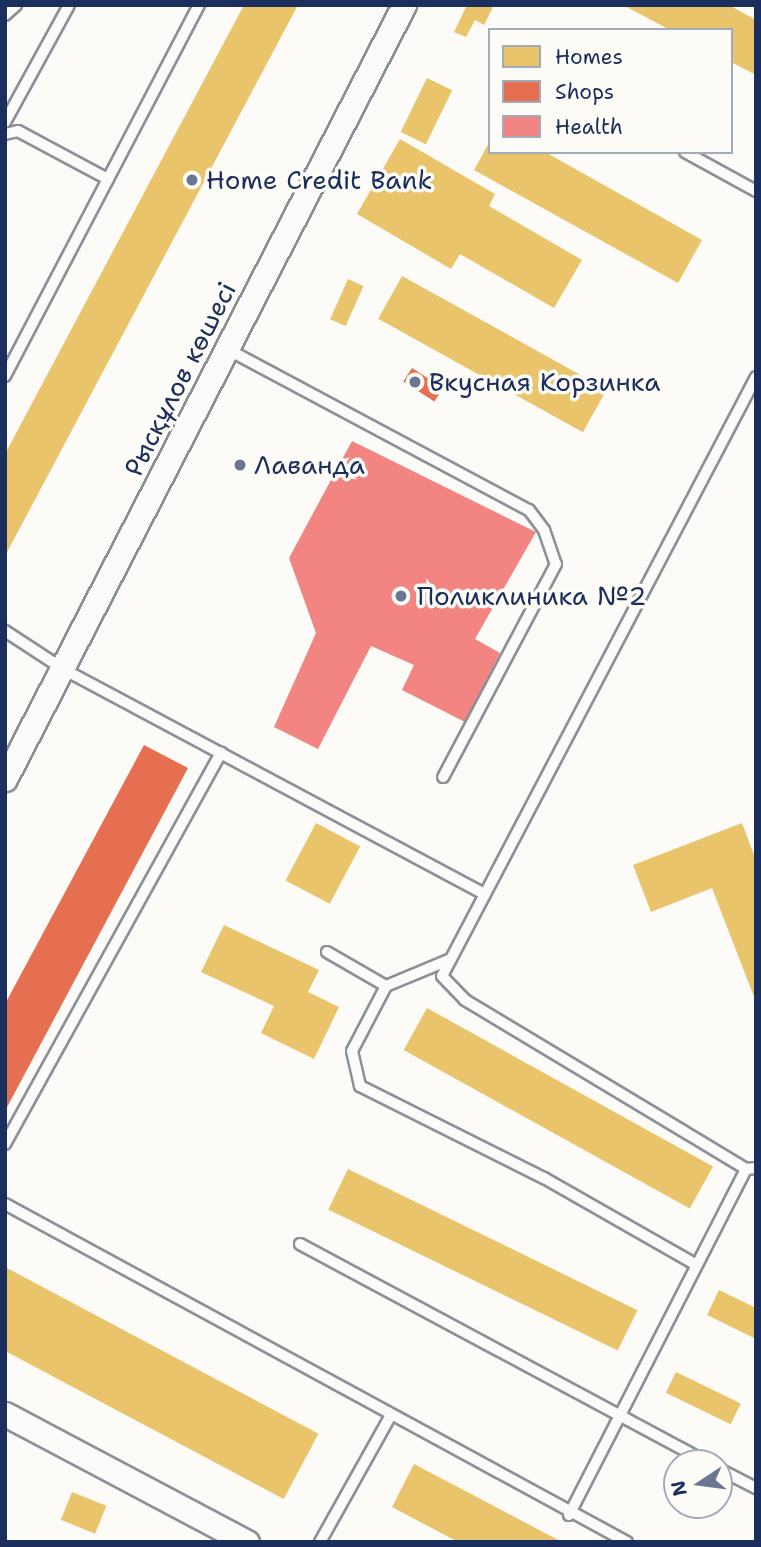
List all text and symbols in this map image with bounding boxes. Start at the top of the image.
legend [488,28,733,154]
text: Homes [555,43,623,71]
text: Shops [555,78,614,106]
text: Health [555,113,623,141]
place label: Home Credit Bank [206,164,432,196]
marker: Home Credit Bank [184,172,200,188]
street label: Рысқұлов көшесі [118,277,242,481]
place label: Вкусная Корзинка [429,366,660,398]
marker: Вкусная Корзинка [407,374,423,390]
place label: Лаванда [254,449,365,481]
marker: Лаванда [232,457,248,473]
place label: Поликлиника №2 [417,580,646,612]
marker: Поликлиника №2 [391,586,411,606]
north arrow [663,1449,733,1519]
text: N [665,1478,693,1499]

